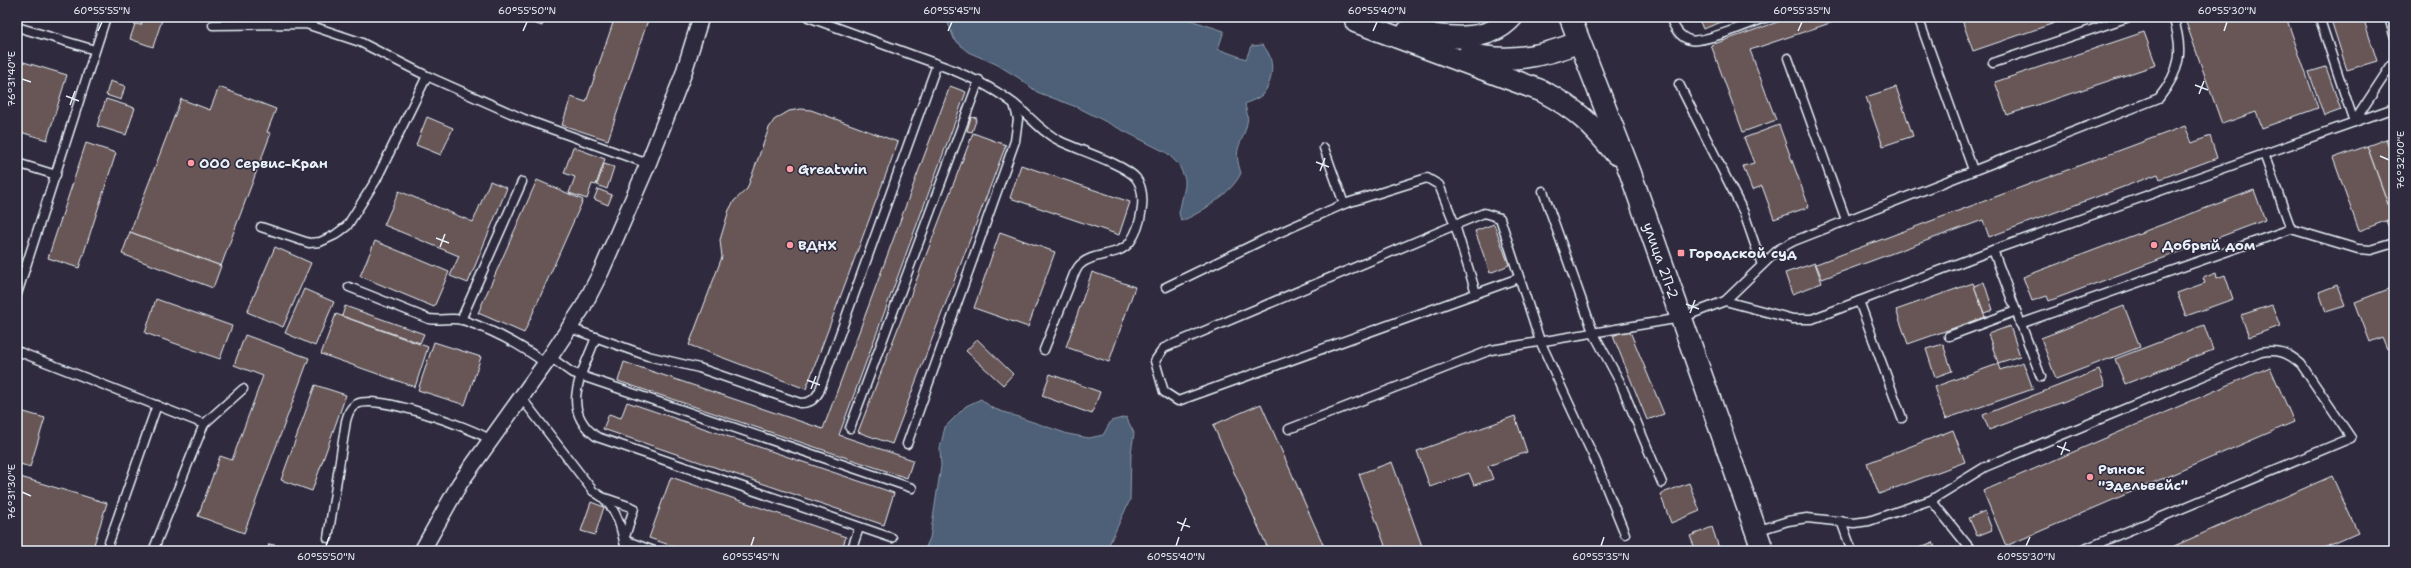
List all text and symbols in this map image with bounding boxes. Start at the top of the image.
text: 60°55'55"N [74,4,130,17]
text: 60°55'50"N [498,4,556,17]
text: 60°55'45"N [923,4,981,17]
text: 60°55'40"N [1348,4,1406,17]
text: 60°55'35"N [1773,4,1831,17]
text: 60°55'30"N [2198,4,2256,17]
text: 76°31'40"E [5,51,18,107]
text: 76°32'00"E [2394,131,2407,189]
place label: ООО Сервис-Кран [199,154,328,172]
marker: ООО Сервис-Кран [186,158,196,168]
place label: Greatwin [798,160,867,178]
marker: Greatwin [785,164,795,174]
street label: улица 2П-2 [1639,220,1683,301]
place label: ВДНХ [798,236,837,254]
place label: Добрый дом [2162,236,2256,254]
marker: ВДНХ [785,240,795,250]
marker: Добрый дом [2149,240,2159,250]
place label: Городской суд [1689,244,1797,262]
marker: Городской суд [1676,248,1686,258]
place label: Рынок "Эдельвейс" [2098,460,2188,494]
text: 76°31'30"E [5,464,18,520]
marker: Рынок "Эдельвейс" [2085,472,2095,482]
text: 60°55'50"N [297,550,355,563]
text: 60°55'45"N [722,550,780,563]
text: 60°55'40"N [1147,550,1205,563]
text: 60°55'35"N [1572,550,1630,563]
text: 60°55'30"N [1997,550,2055,563]

